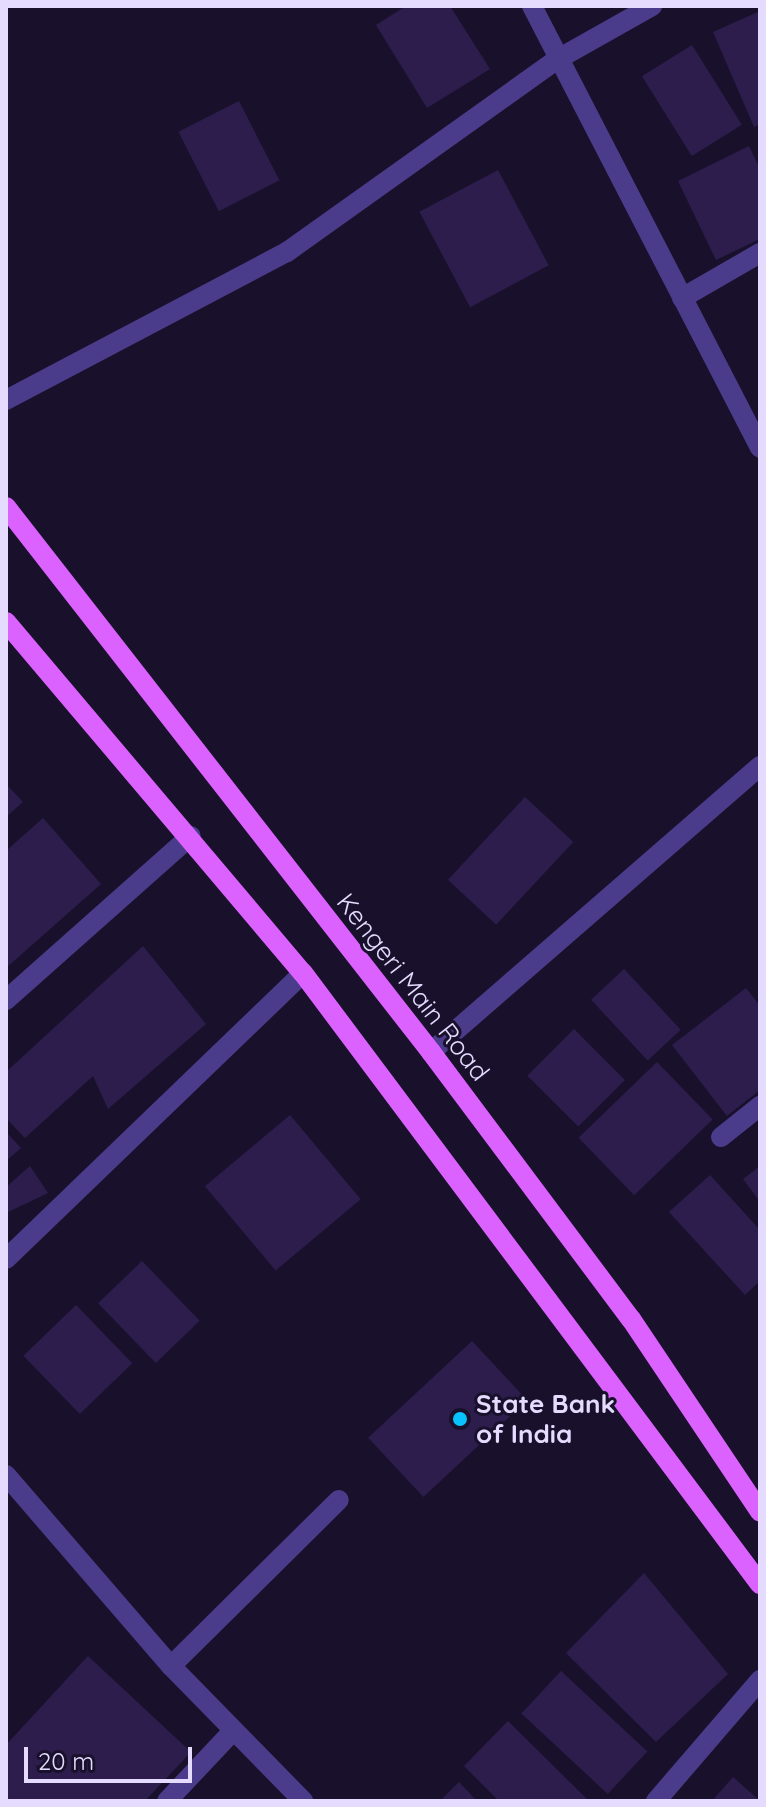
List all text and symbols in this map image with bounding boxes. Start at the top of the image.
street label: Kengeri Main Road [330,887,496,1087]
place label: State Bank of India [476,1388,615,1450]
marker: State Bank of India [451,1410,469,1428]
scale bar [28,1731,196,1781]
text: 20 m [38,1746,94,1776]

